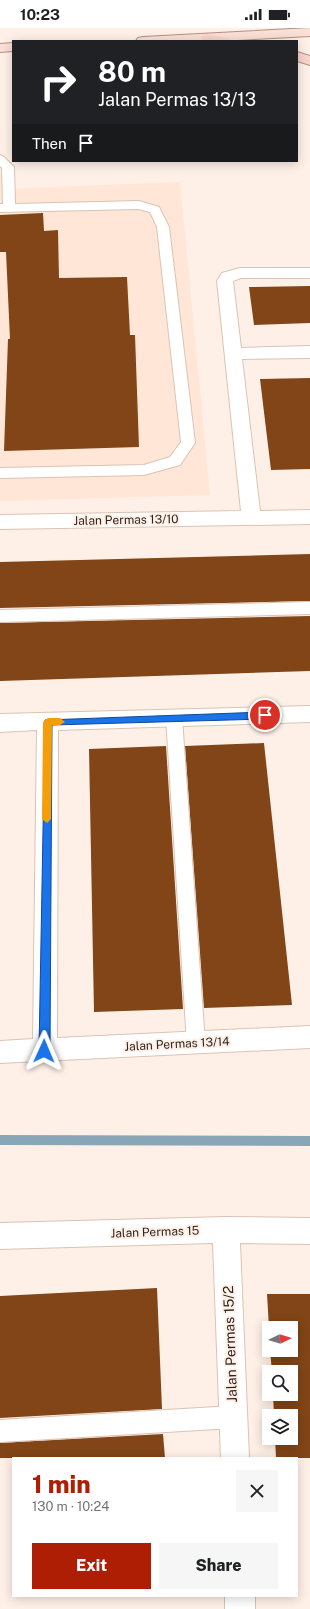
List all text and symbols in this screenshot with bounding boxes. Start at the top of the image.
text: 10:23 [20,6,60,23]
text: 80 m [98,55,166,88]
icon: right [32,56,84,108]
text: Jalan Permas 13/13 [98,89,256,110]
icon: arrive [75,132,97,154]
text: Then [32,135,67,152]
street label: Jalan Permas 13/10 [73,512,179,528]
pin [248,698,282,732]
icon: arrive [254,704,276,726]
position arrow [23,1030,65,1072]
street label: Jalan Permas 13/14 [124,1034,230,1054]
street label: Jalan Permas 15 [110,1223,200,1241]
street label: Jalan Permas 15/2 [220,1285,240,1403]
north arrow [262,1321,298,1357]
map controls [262,1321,298,1445]
button: search [262,1365,298,1401]
button: layers [262,1409,298,1445]
text: 1 min [32,1470,91,1498]
button: close [236,1470,278,1512]
text: 130 m · 10:24 [32,1499,109,1514]
button: Exit [32,1543,151,1589]
button: Share [159,1543,278,1589]

